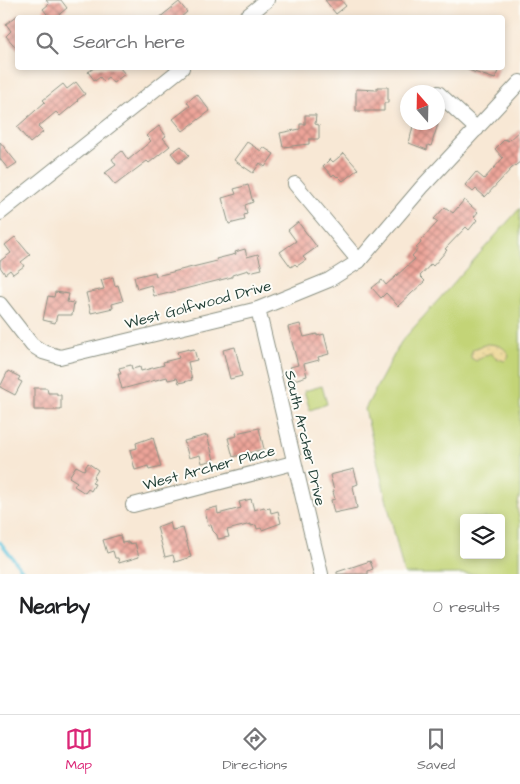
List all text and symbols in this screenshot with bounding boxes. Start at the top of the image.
search box [15,15,505,70]
icon: search [33,29,61,57]
text: Search here [73,29,185,56]
north arrow [400,85,445,130]
street label: West Golfwood Drive [122,275,274,335]
street label: South Archer Drive [279,368,331,508]
street label: West Archer Place [141,440,277,496]
map controls [460,514,505,559]
button: layers [460,514,505,559]
text: Nearby [20,592,90,621]
text: 0 results [433,596,500,618]
tab: Map [65,725,93,775]
tab: Directions [222,725,287,775]
tab: Saved [417,725,455,775]

